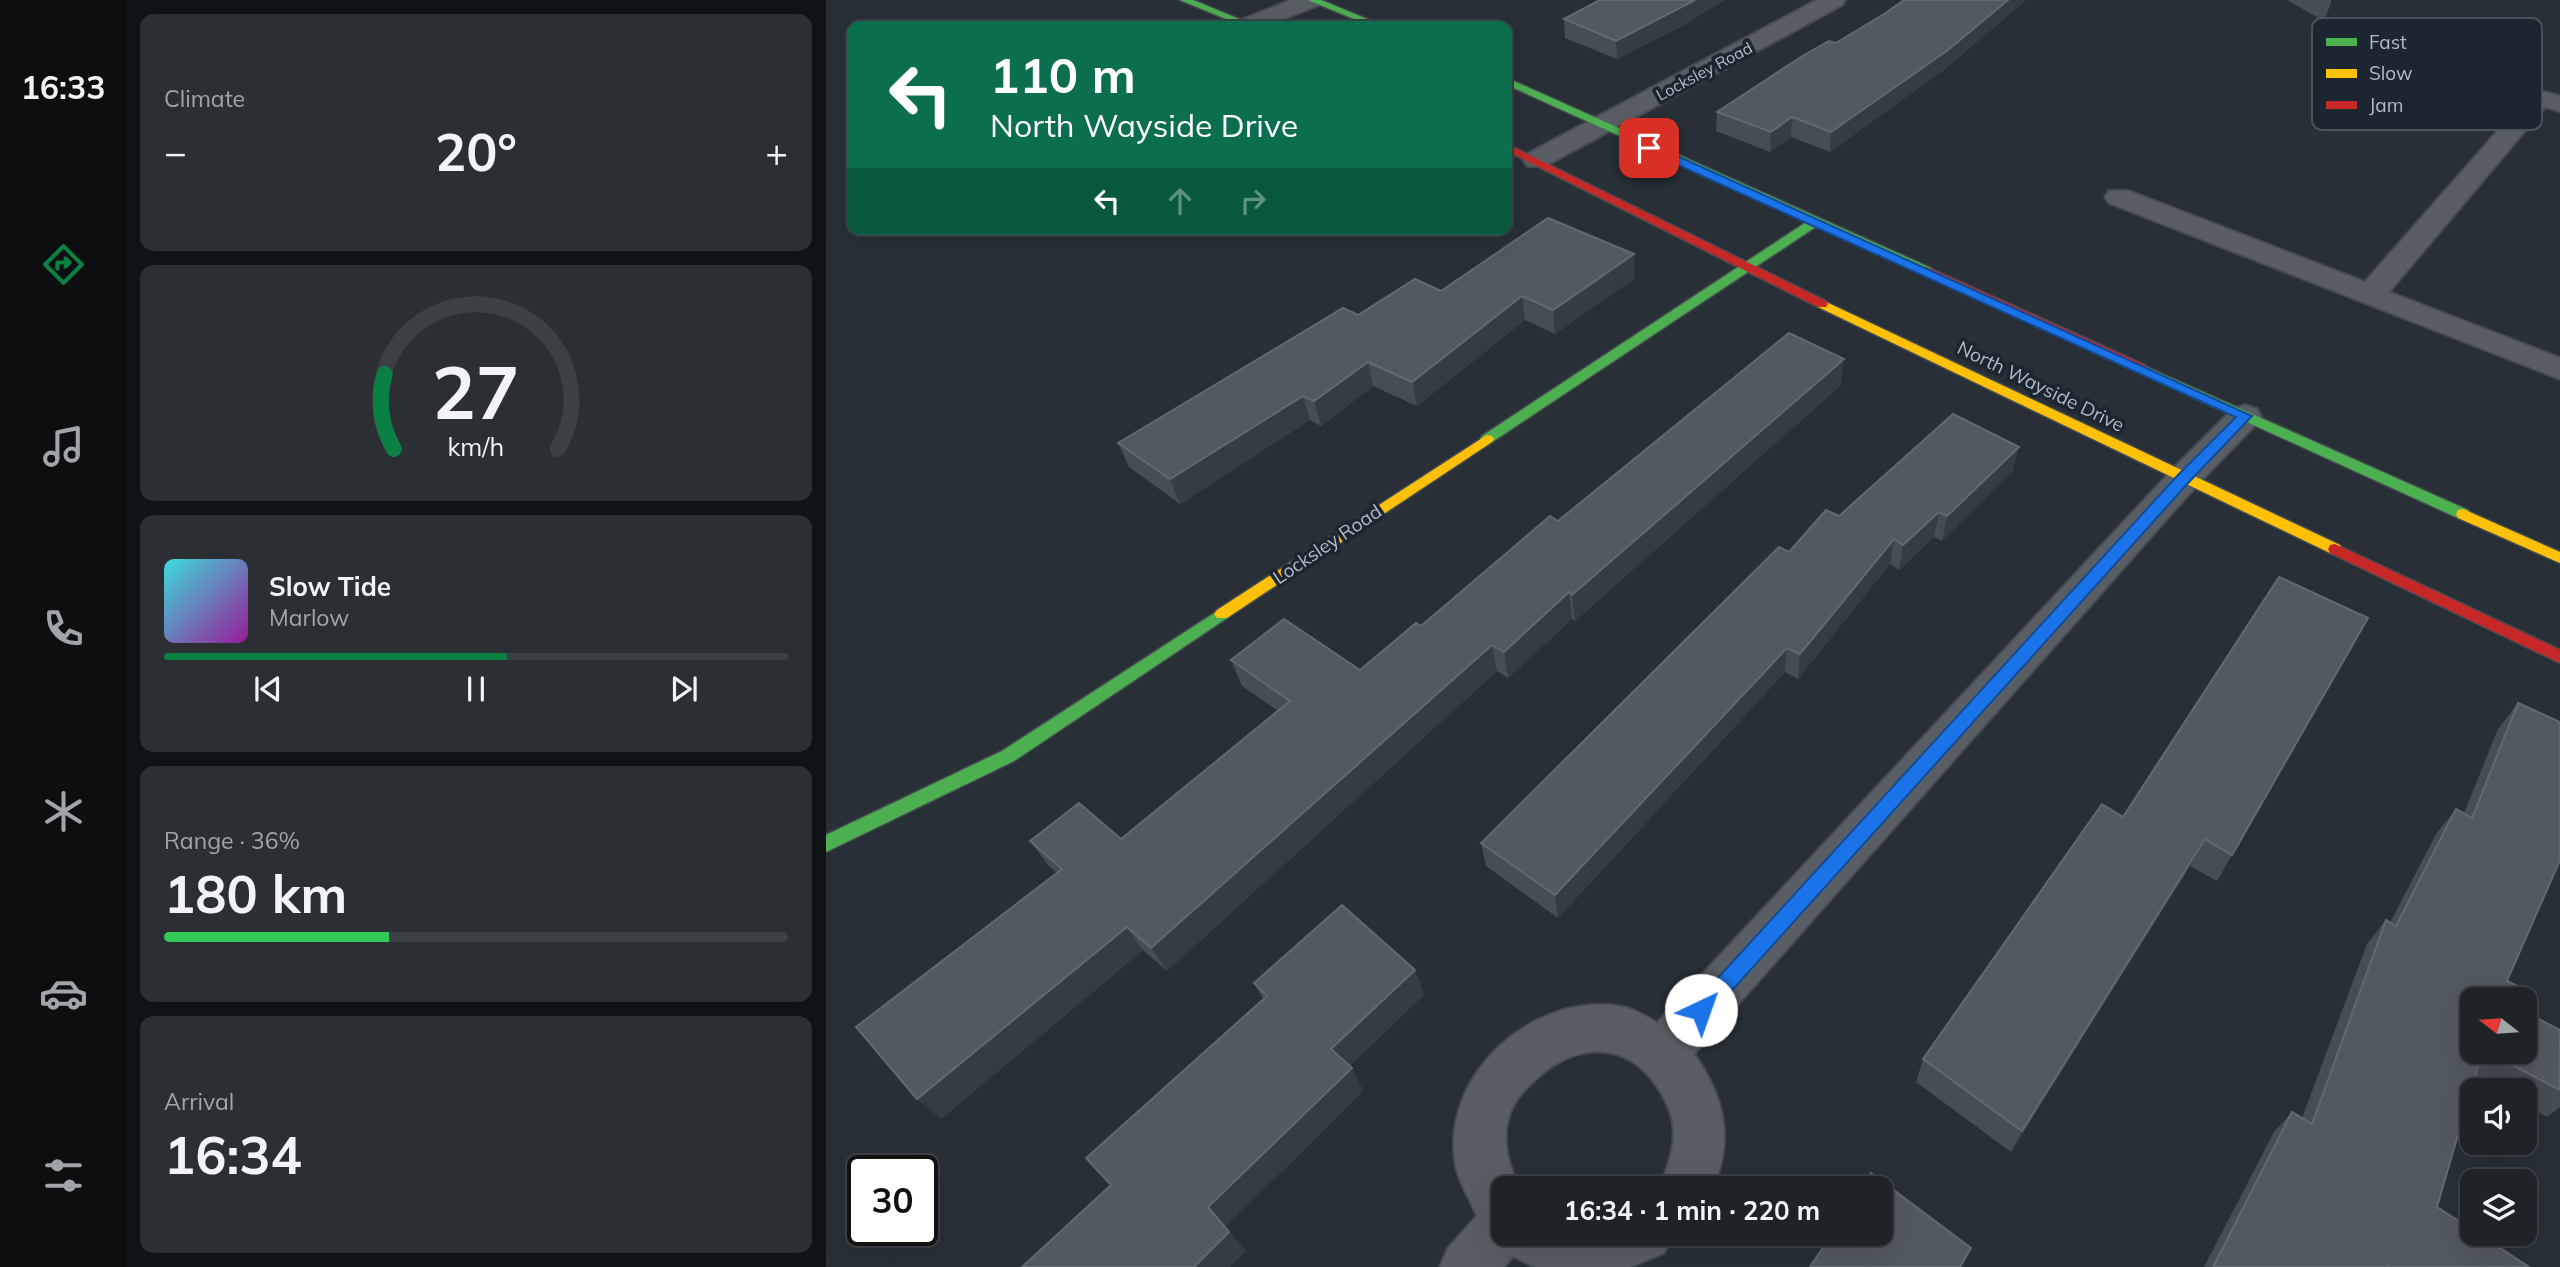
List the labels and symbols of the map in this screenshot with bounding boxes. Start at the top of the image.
legend [2312,18,2542,130]
text: Fast [2369,30,2407,54]
street label: Locksley Road [1652,37,1756,105]
text: Slow [2369,61,2413,85]
text: Jam [2369,93,2403,117]
pin [1619,118,1679,178]
street label: North Wayside Drive [1954,335,2128,437]
street label: Locksley Road [1268,499,1386,589]
position arrow [1664,973,1738,1047]
north arrow [2460,987,2538,1064]
speed limit sign: 30 [847,1155,938,1246]

